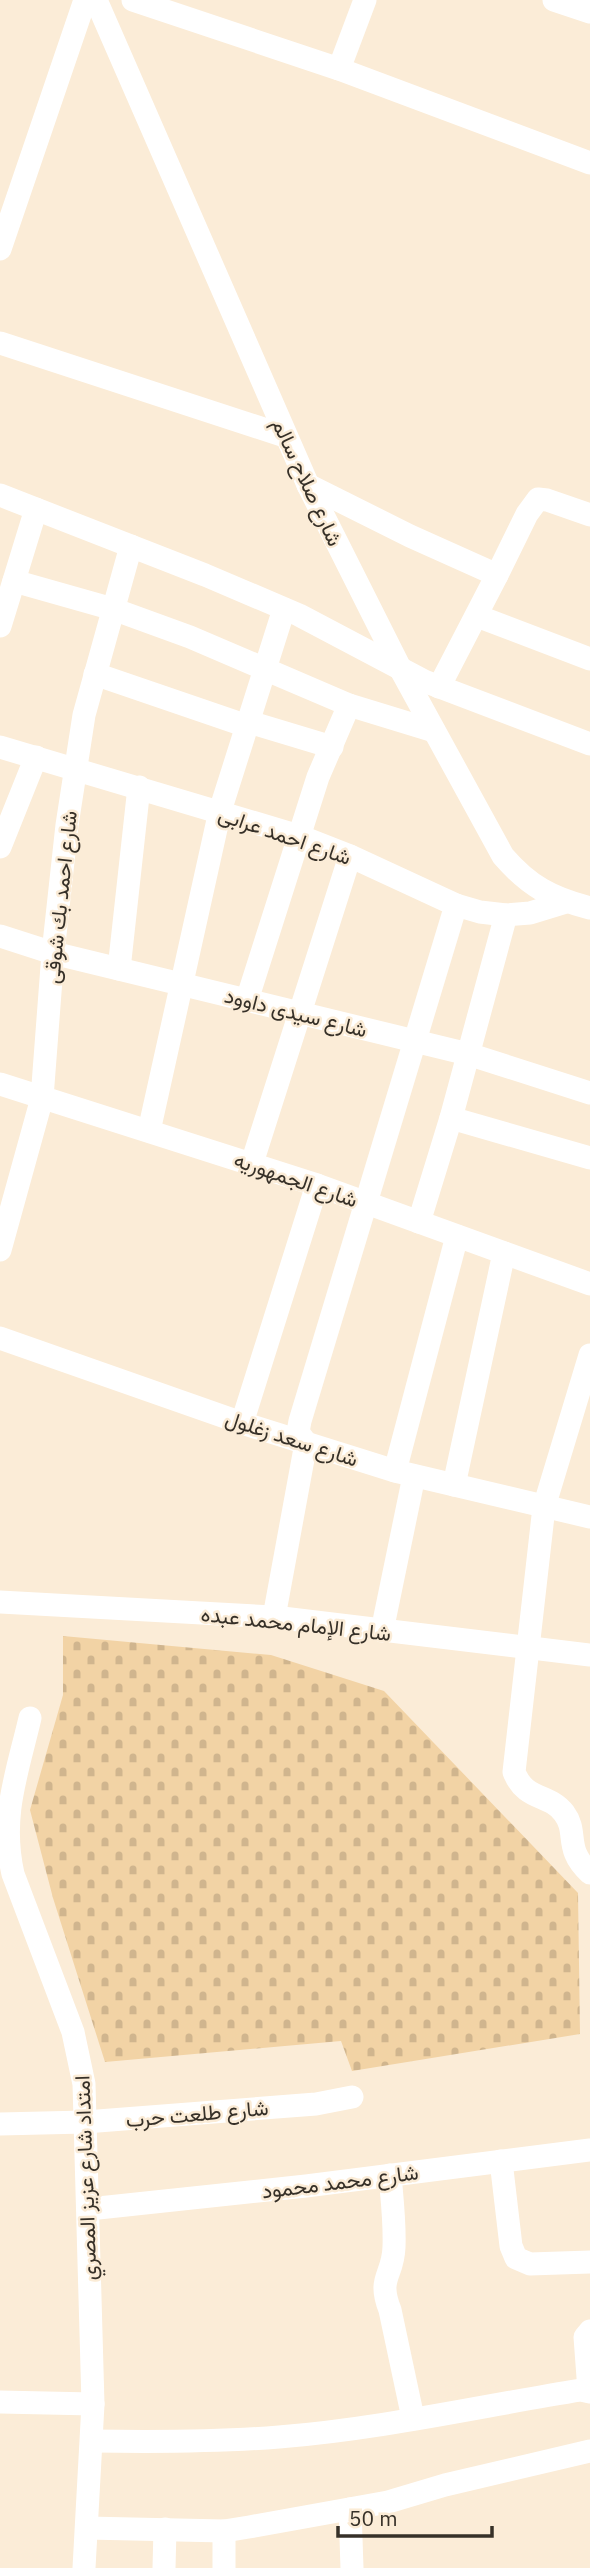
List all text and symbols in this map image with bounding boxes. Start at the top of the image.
street label: شارع صلاح سالم [265,414,350,551]
street label: شارع احمد عرابى [215,799,355,872]
street label: شارع احمد بك شوقى [37,809,84,985]
street label: شارع سيدى داوود [222,981,370,1044]
street label: شارع الجمهوريه [230,1145,361,1214]
street label: شارع سعد زغلول [222,1403,362,1474]
street label: شارع الإمام محمد عبده [199,1599,392,1648]
street label: امتداد شارع عزيز المصري [67,2075,107,2281]
street label: شارع طلعت حرب [125,2093,270,2134]
street label: شارع محمد محمود [260,2157,420,2206]
scale bar [338,2494,492,2538]
text: 50 m [349,2504,398,2532]

